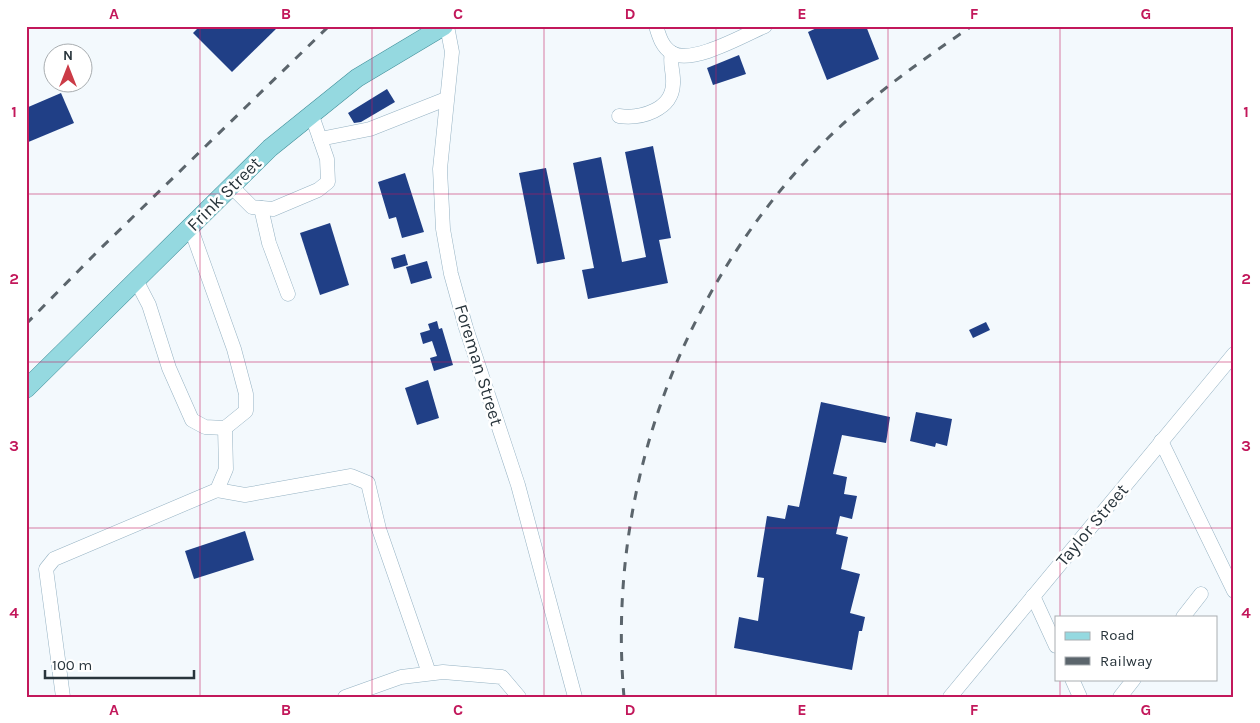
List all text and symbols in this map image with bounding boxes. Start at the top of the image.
text: A [109,4,119,23]
text: B [281,4,291,23]
text: C [453,4,463,23]
text: D [625,4,636,23]
text: E [797,4,807,23]
text: F [970,4,979,23]
text: G [1141,4,1151,23]
north arrow [42,42,92,92]
text: N [63,47,73,64]
text: 1 [11,102,17,121]
text: 1 [1243,102,1249,121]
street label: Frink Street [182,152,266,236]
text: 2 [9,269,19,288]
text: 2 [1241,269,1251,288]
street label: Foreman Street [450,302,508,429]
text: 3 [9,436,19,455]
text: 3 [1241,436,1251,455]
street label: Taylor Street [1051,479,1133,571]
text: 4 [9,603,19,622]
text: 4 [1241,603,1251,622]
legend [1055,616,1218,680]
text: Road [1100,626,1135,644]
scale bar [45,648,194,680]
text: Railway [1100,652,1152,670]
text: 100 m [52,656,92,674]
text: A [109,700,119,719]
text: B [281,700,291,719]
text: C [453,700,463,719]
text: D [625,700,636,719]
text: E [797,700,807,719]
text: F [970,700,979,719]
text: G [1141,700,1151,719]

